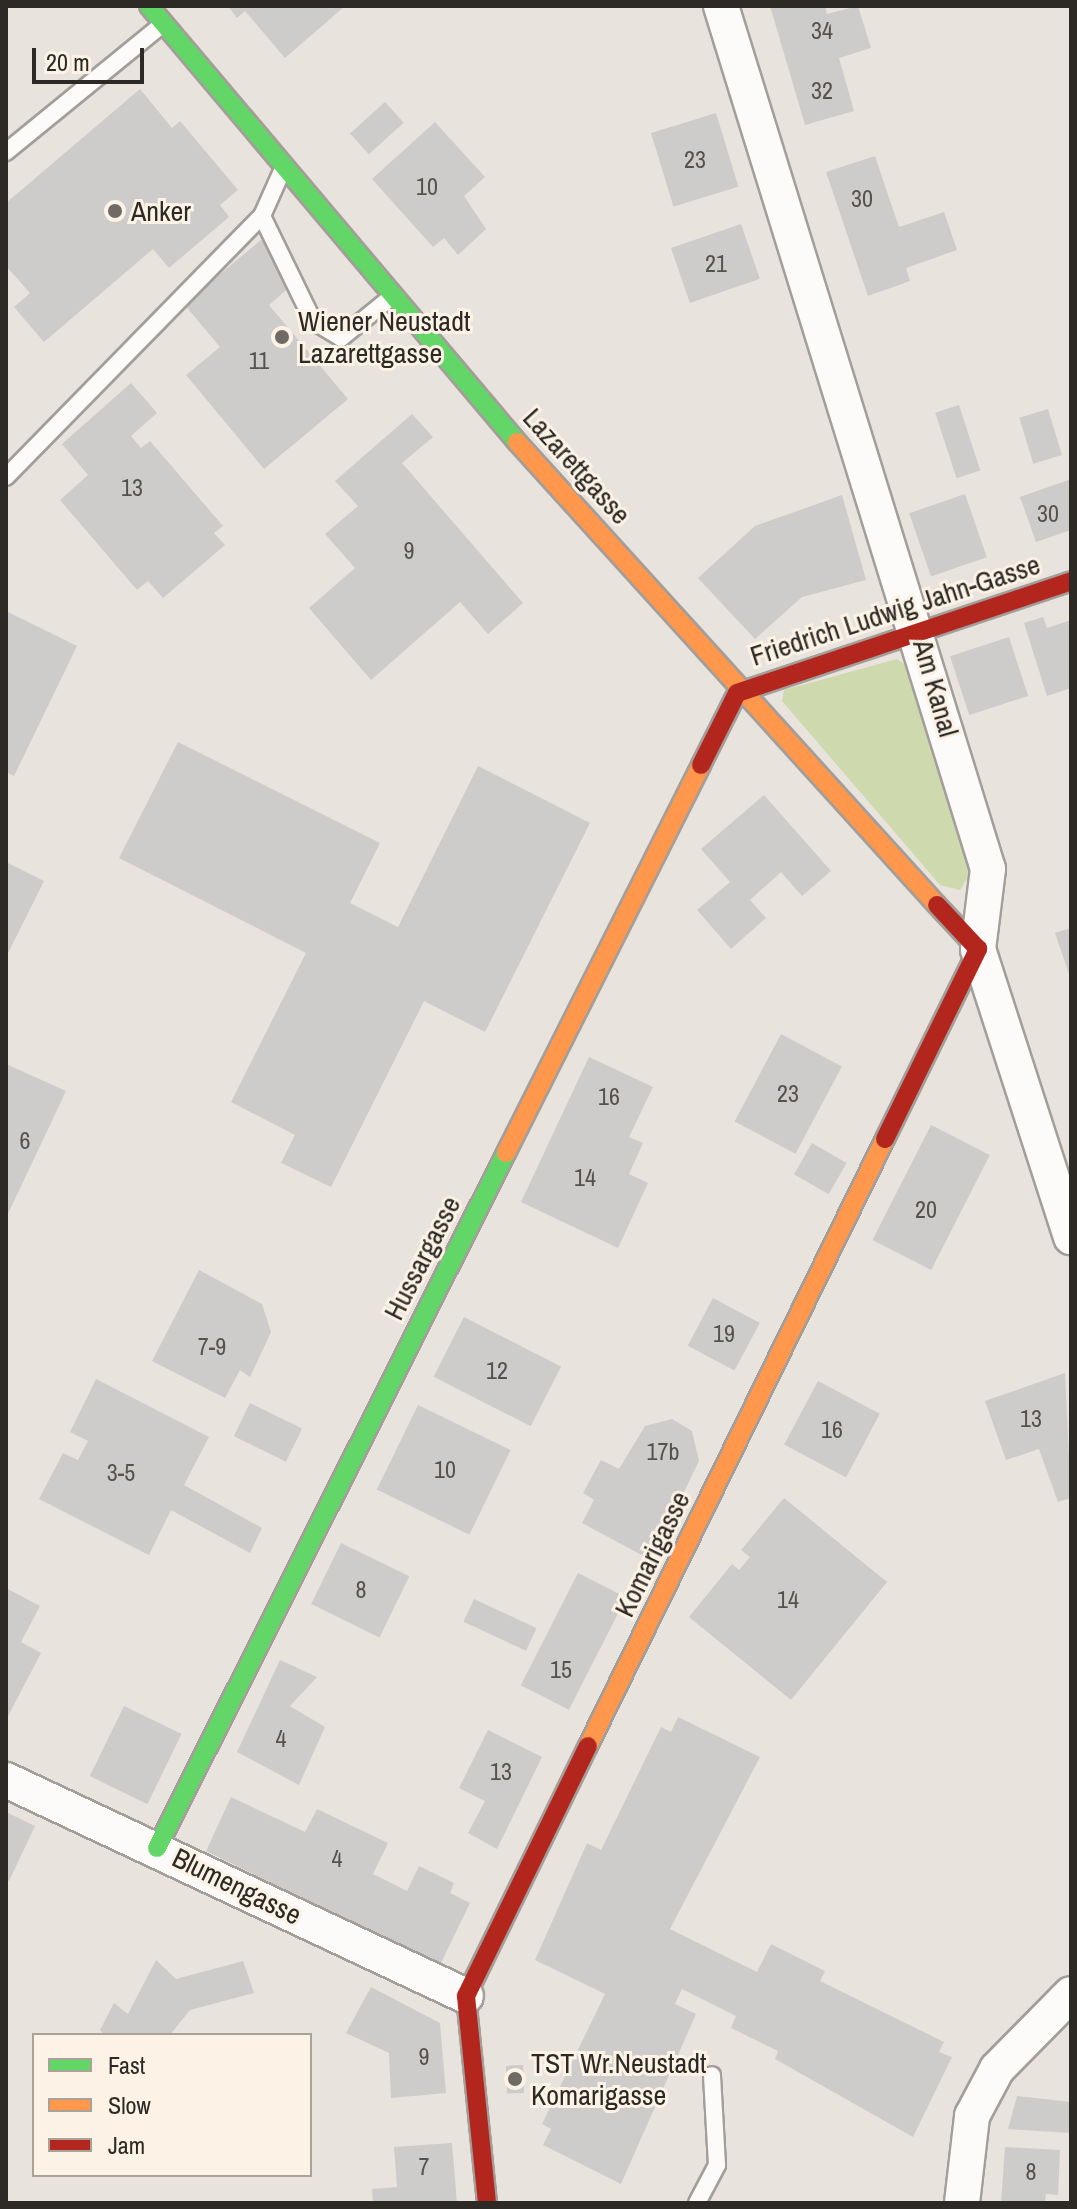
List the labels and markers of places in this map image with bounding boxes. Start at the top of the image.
place label: Anker [131,194,191,228]
marker: Anker [106,202,124,220]
place label: Wiener Neustadt Lazarettgasse [298,304,470,370]
marker: Wiener Neustadt Lazarettgasse [273,328,291,346]
place label: TST Wr.Neustadt Komarigasse [531,2046,707,2112]
marker: TST Wr.Neustadt Komarigasse [506,2070,524,2088]

